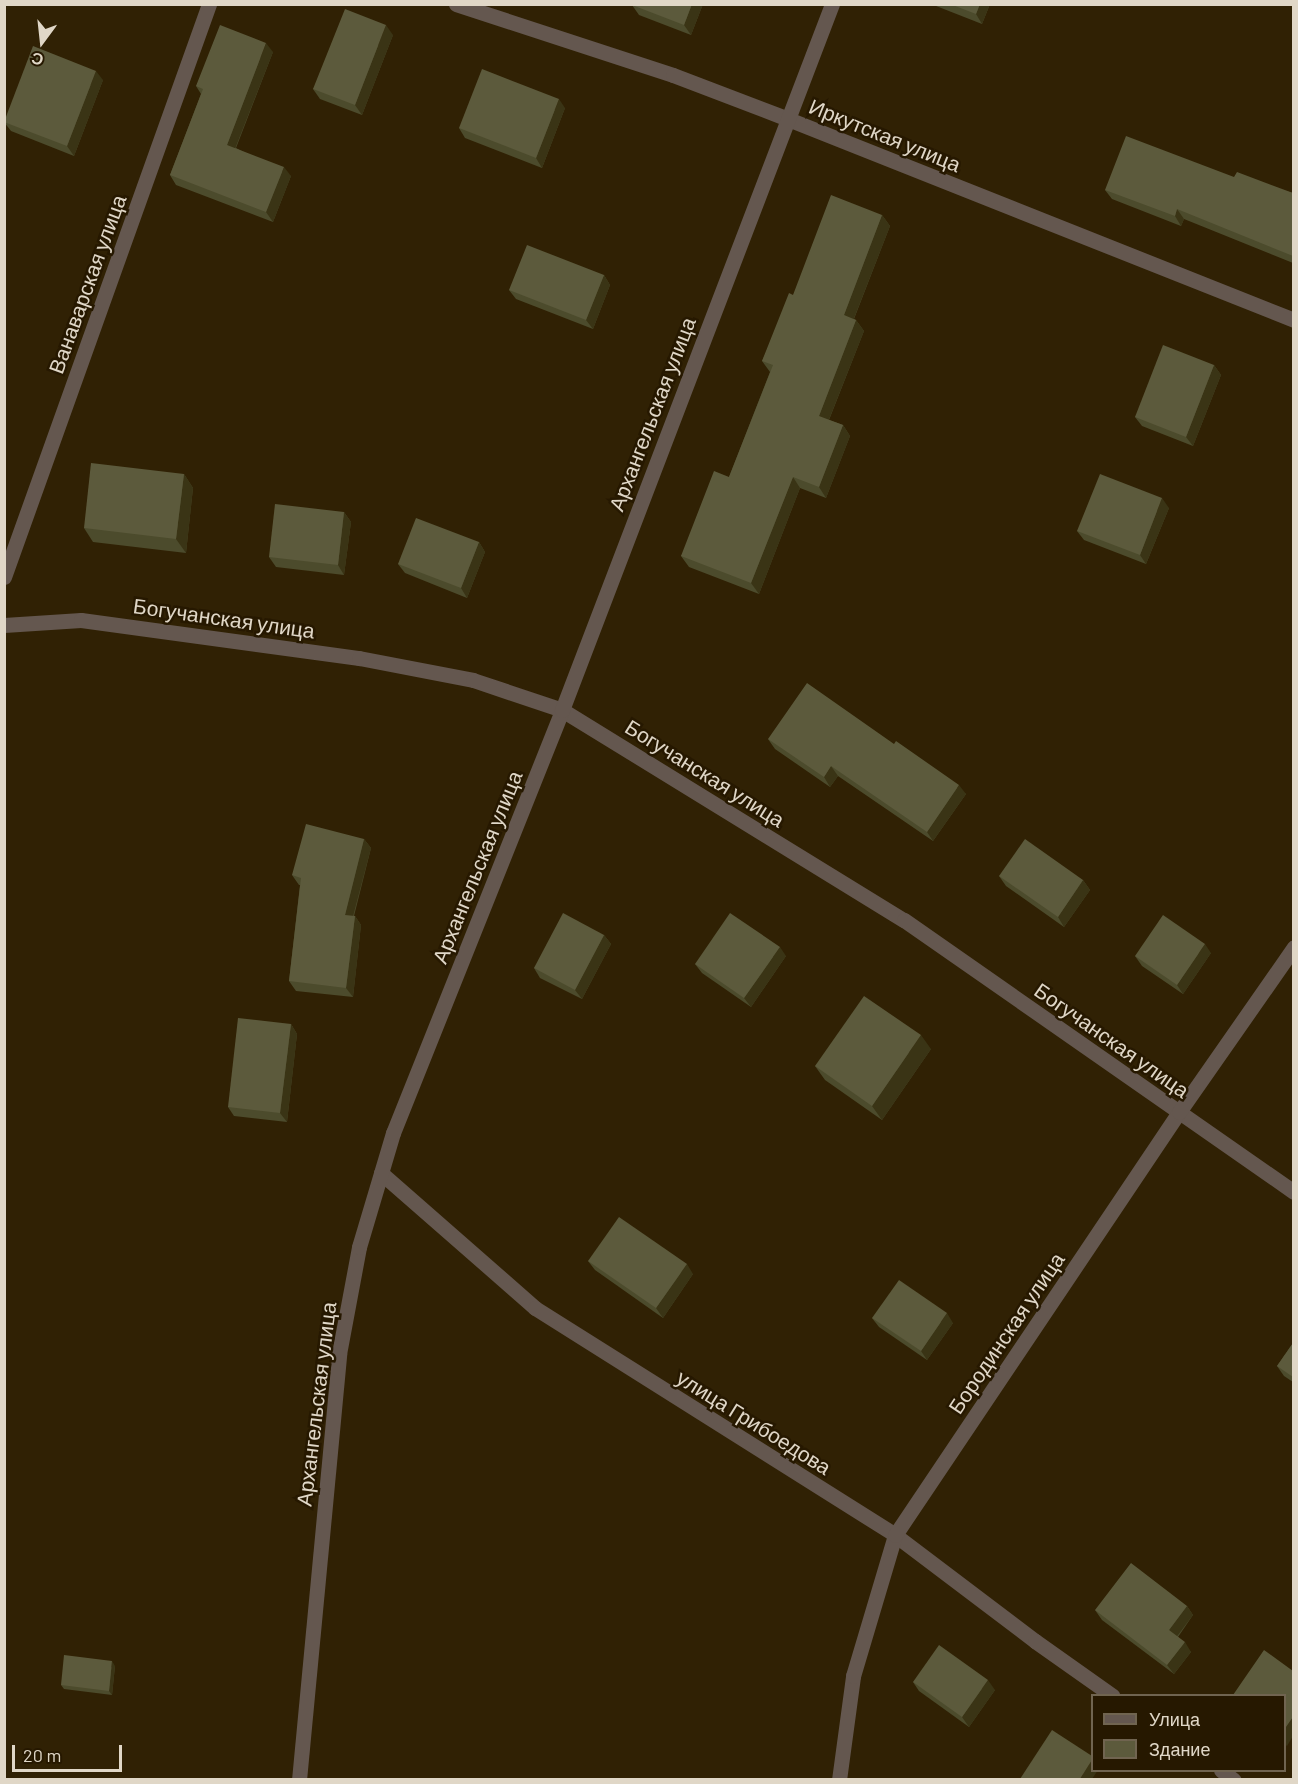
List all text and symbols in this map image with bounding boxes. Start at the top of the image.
north arrow [12,12,72,72]
text: С [29,49,45,71]
street label: Иркутская улица [806,93,964,177]
street label: Ванаварская улица [43,191,131,377]
street label: Архангельская улица [603,314,701,514]
street label: Богучанская улица [132,593,316,643]
street label: Богучанская улица [621,714,789,832]
street label: Архангельская улица [427,767,527,967]
street label: Богучанская улица [1030,977,1194,1103]
street label: Бородинская улица [943,1248,1069,1418]
street label: Архангельская улица [291,1300,341,1508]
street label: улица Грибоедова [672,1364,836,1480]
legend [1091,1694,1286,1772]
text: Улица [1149,1708,1200,1730]
scale bar [15,1733,124,1771]
text: Здание [1149,1738,1210,1760]
text: 20 m [23,1744,61,1766]

